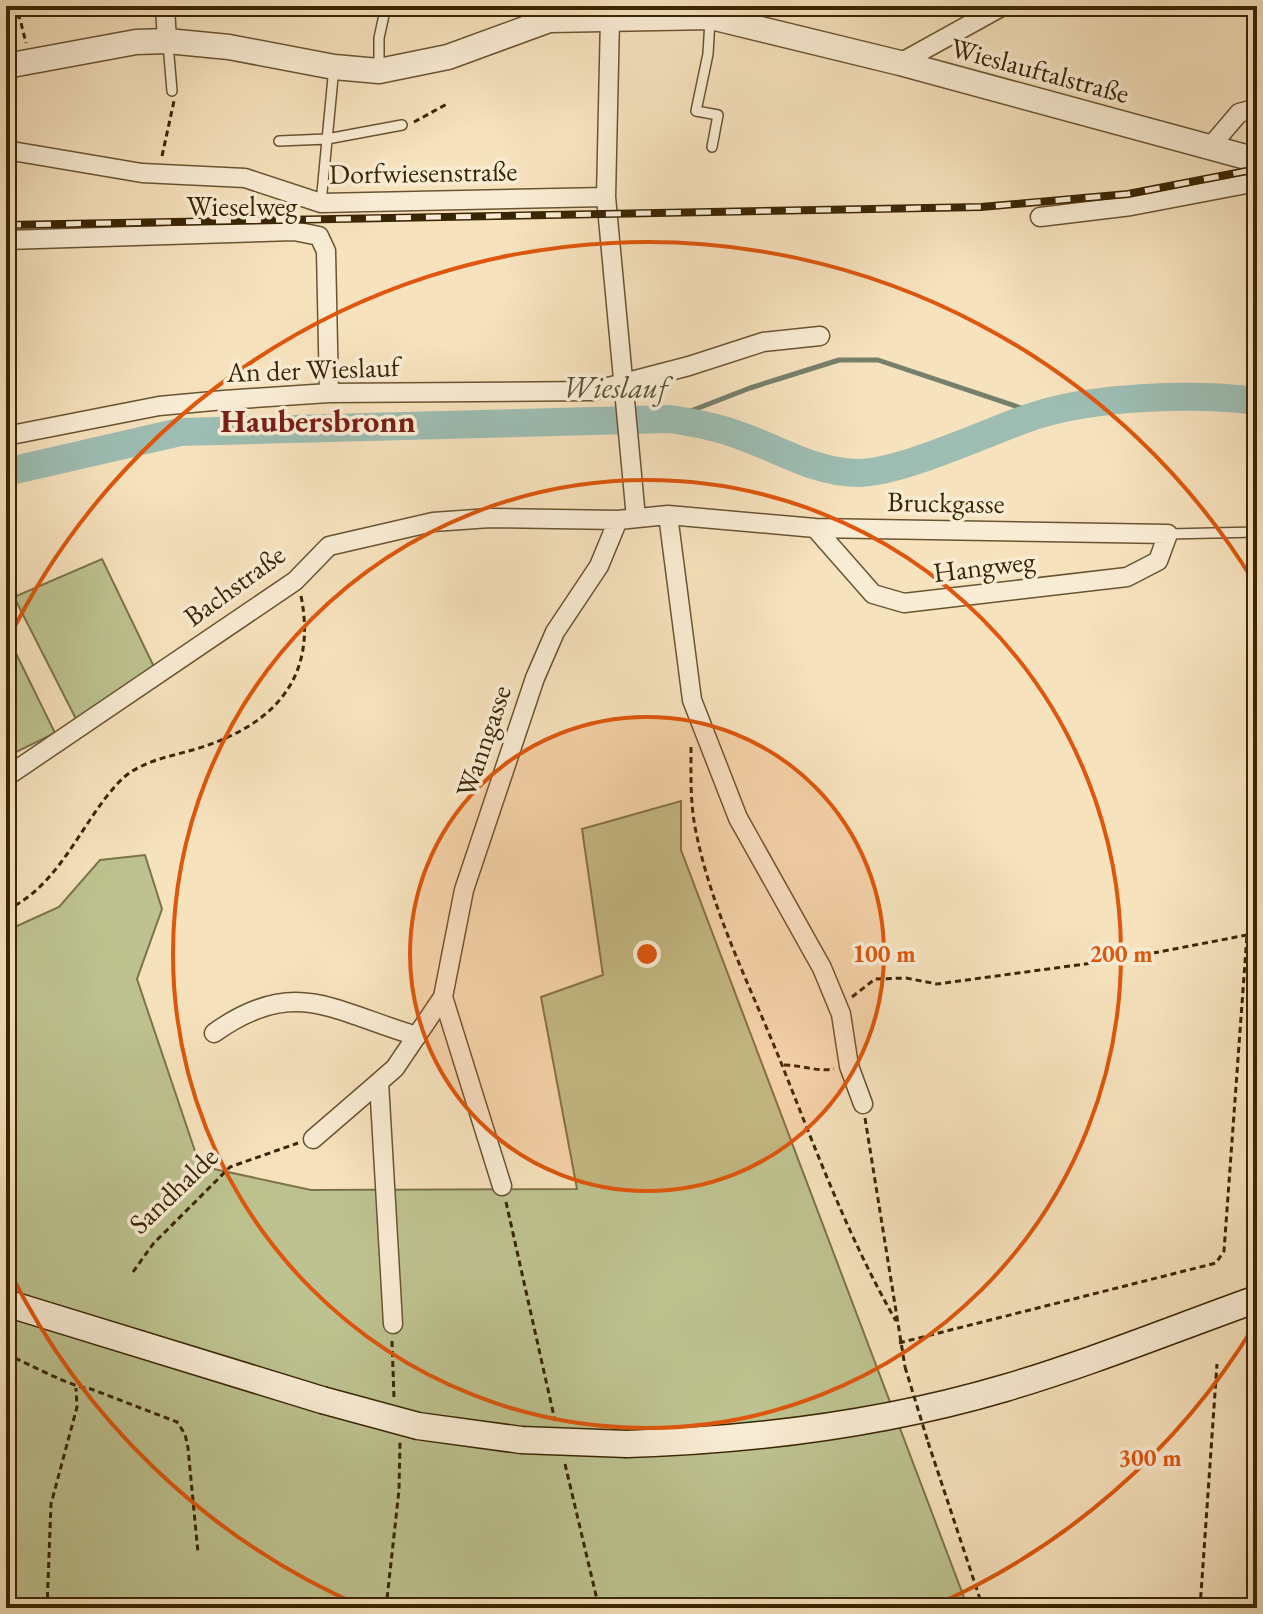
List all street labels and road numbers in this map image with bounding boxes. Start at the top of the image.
street label: Wieslauftalstraße [947,29,1133,111]
street label: Dorfwiesenstraße [329,152,518,192]
street label: Wieselweg [186,188,298,224]
street label: An der Wieslauf [225,348,403,390]
street label: Bruckgasse [887,483,1005,521]
street label: Bachstraße [176,536,292,634]
street label: Hangweg [931,542,1038,590]
street label: Wanngasse [447,680,519,802]
street label: Sandhalde [121,1139,225,1241]

